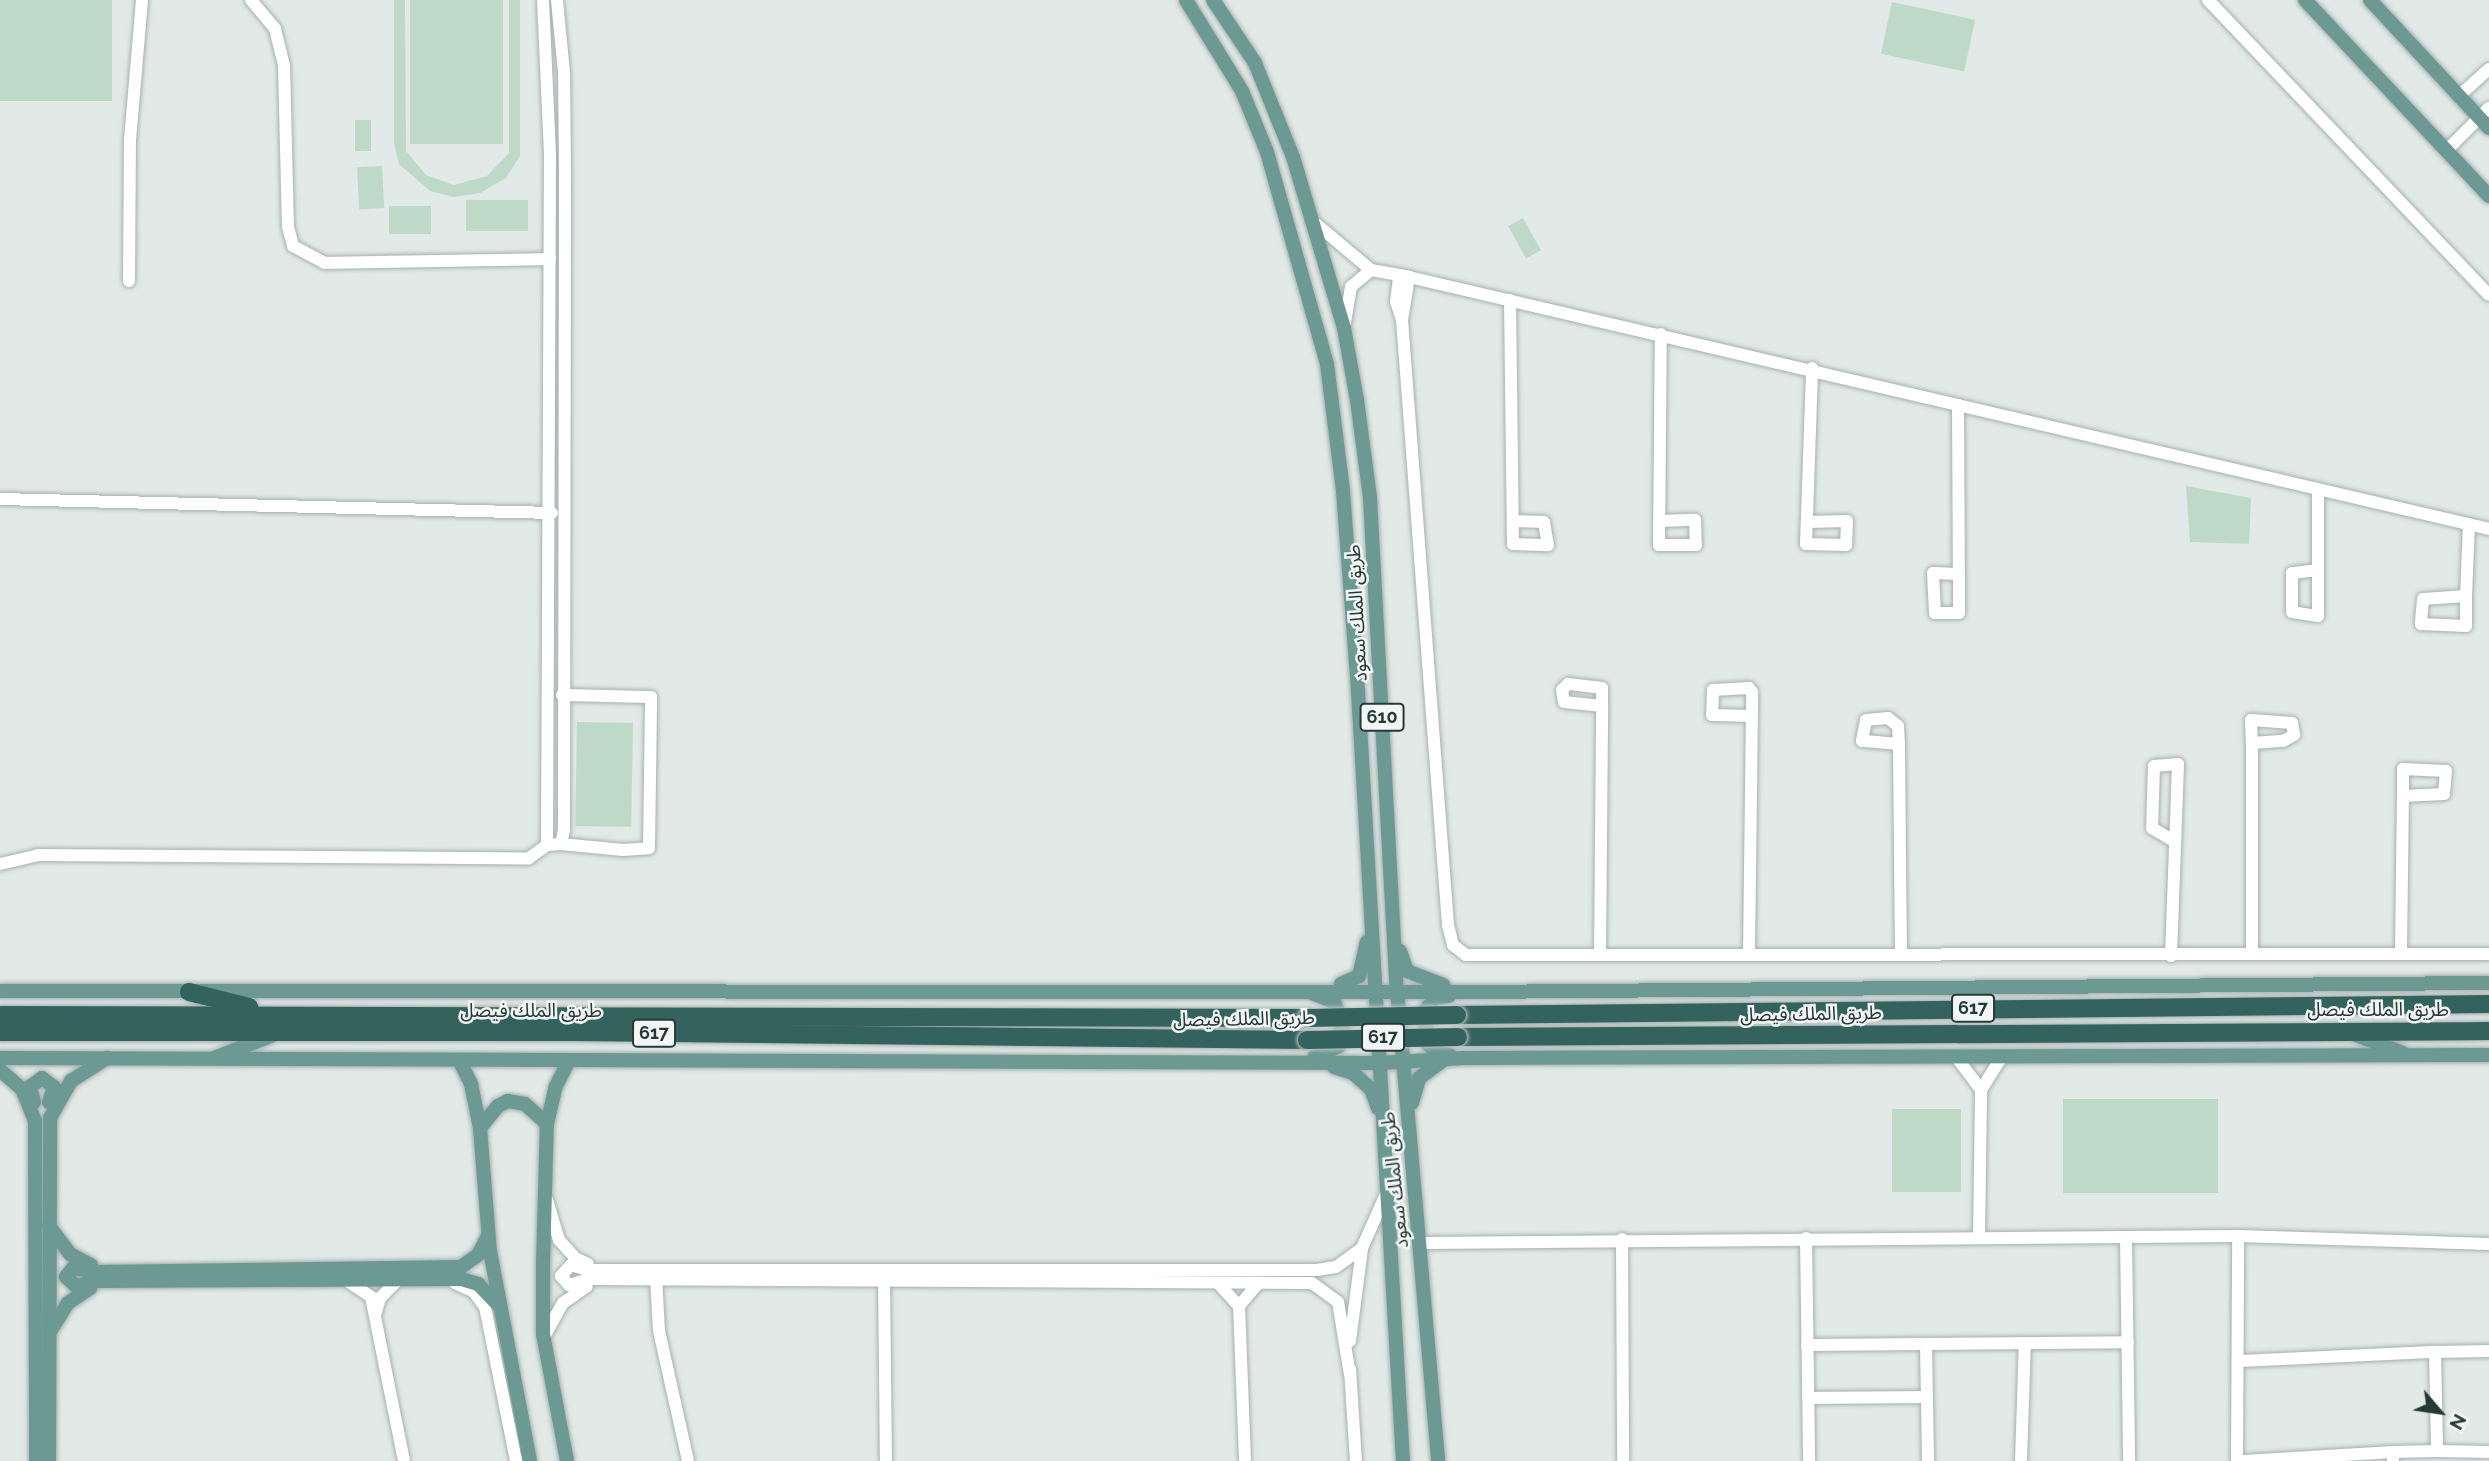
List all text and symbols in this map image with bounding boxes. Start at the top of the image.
street label: طريق الملك سعود [1342,544,1372,682]
road number: 610 [1359,702,1405,732]
road number: 617 [1950,993,1996,1023]
street label: طريق الملك فيصل [2307,999,2449,1021]
street label: طريق الملك فيصل [460,1000,602,1022]
street label: طريق الملك فيصل [1740,1001,1882,1027]
street label: طريق الملك فيصل [1173,1006,1315,1032]
road number: 617 [631,1018,677,1048]
road number: 617 [1360,1022,1406,1052]
street label: طريق الملك سعود [1377,1111,1413,1249]
north arrow [2405,1377,2475,1447]
text: N [2445,1411,2472,1434]

